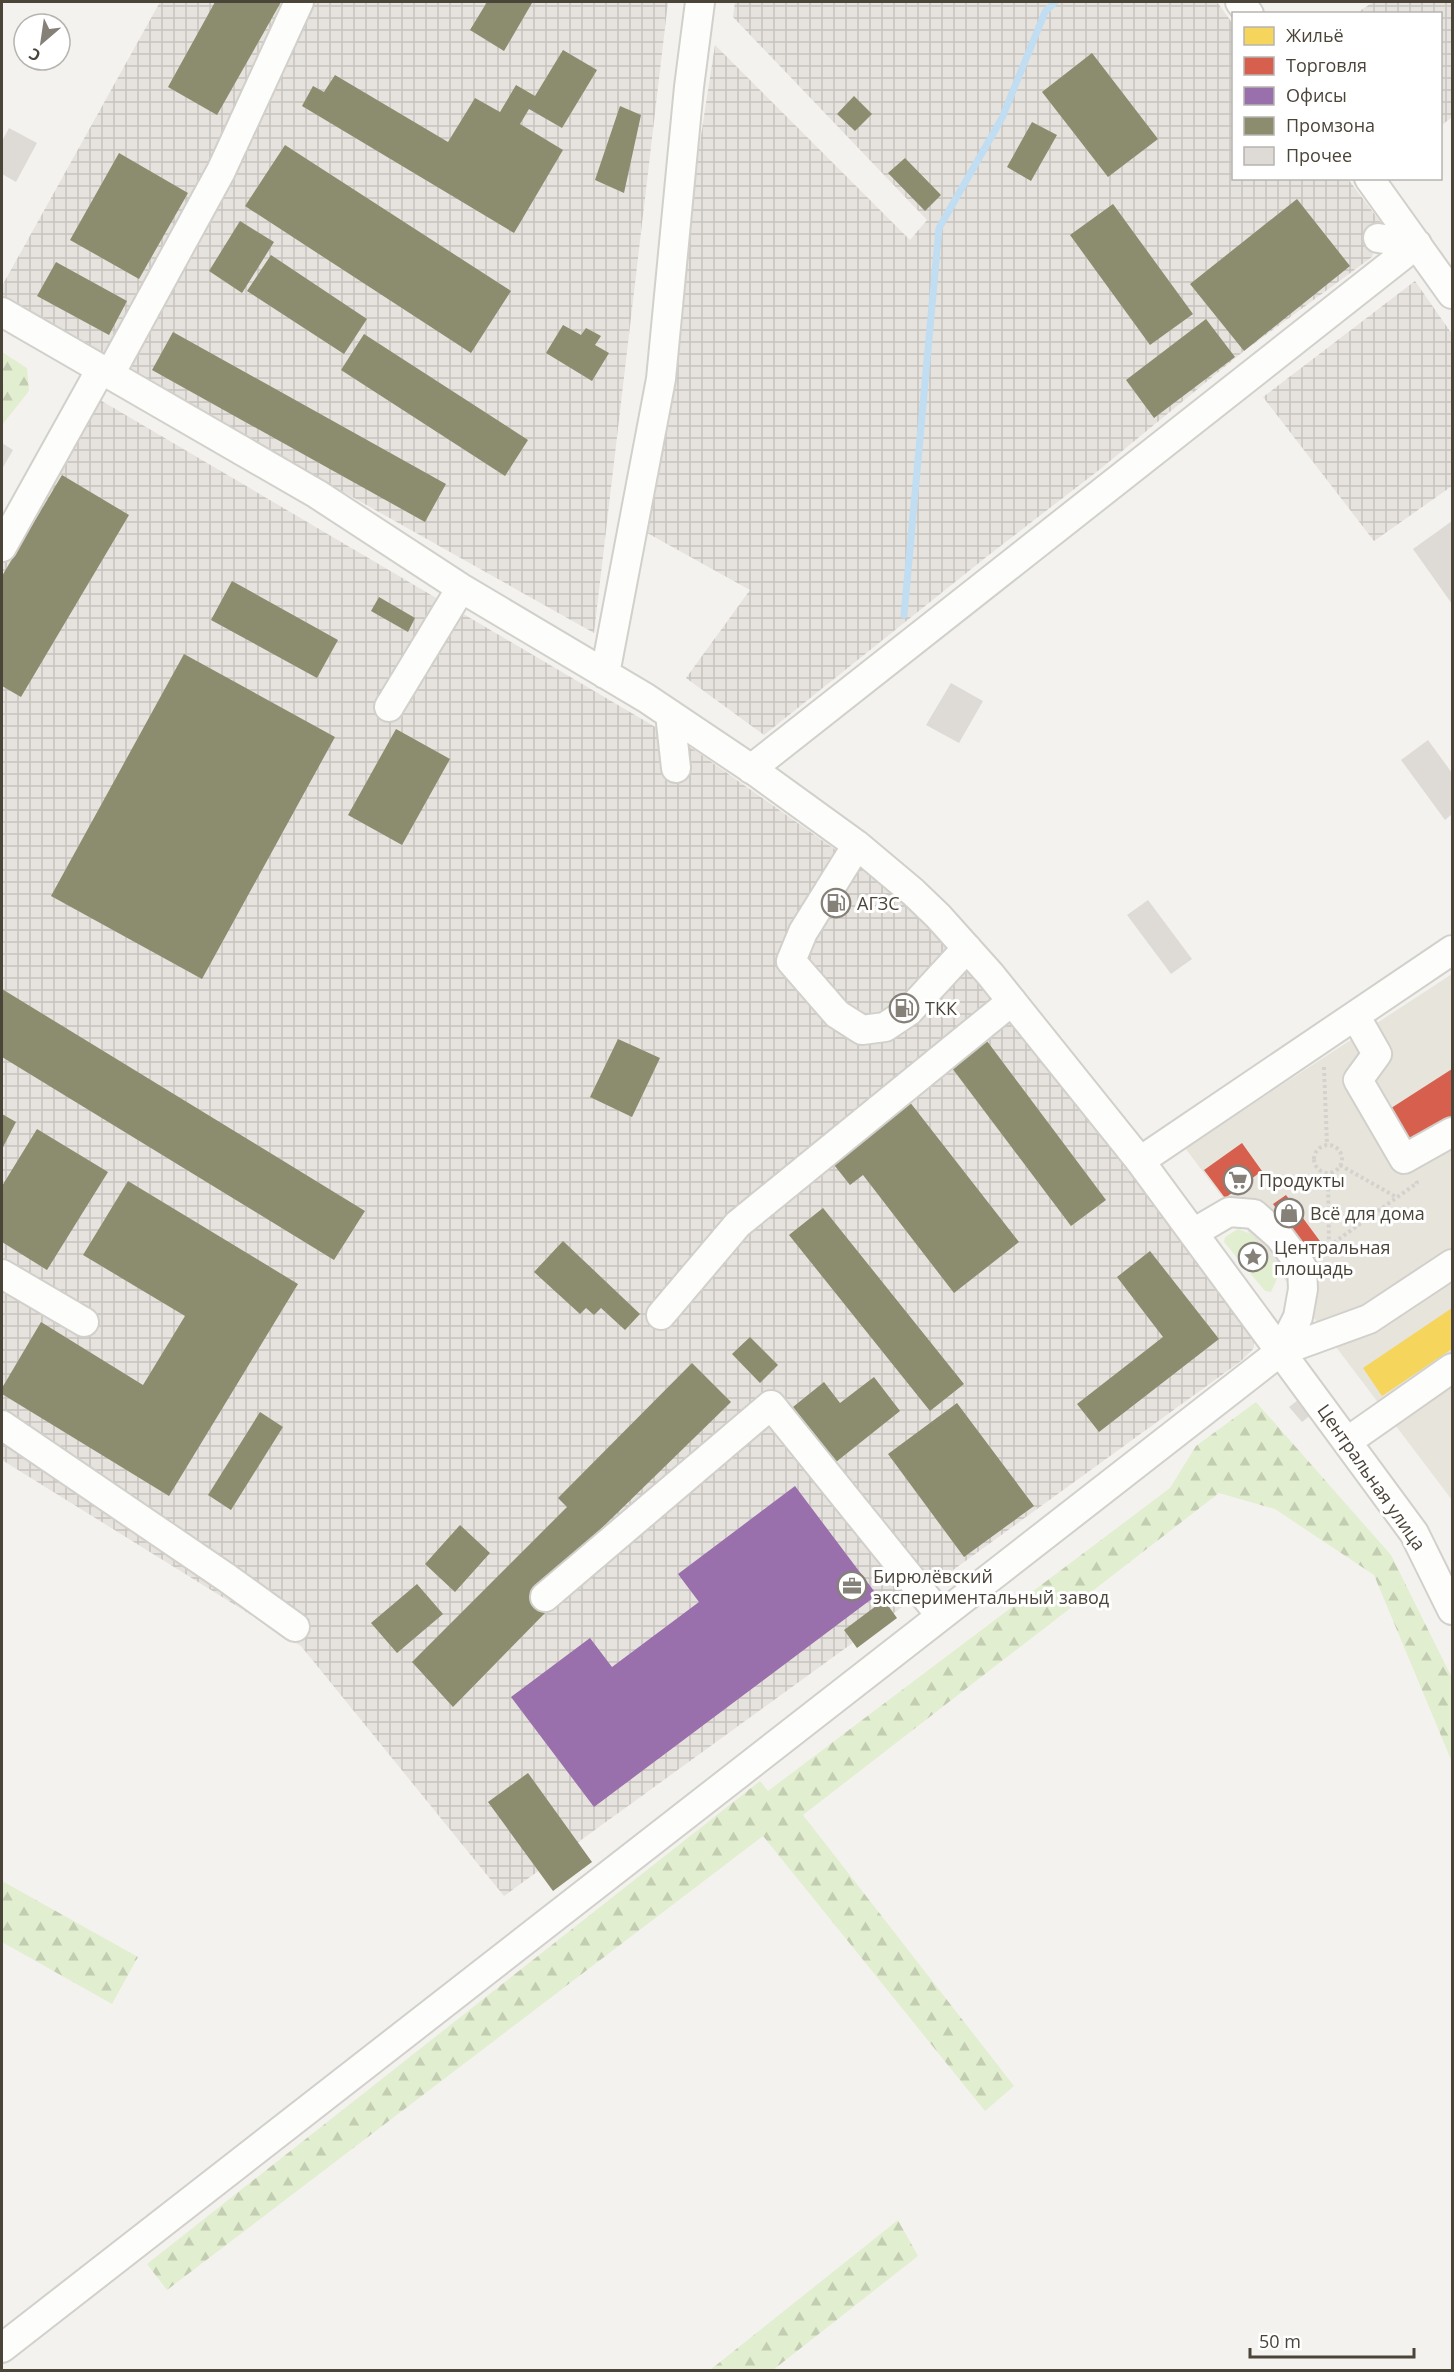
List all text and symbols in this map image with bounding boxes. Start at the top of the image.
north arrow [12,12,72,72]
legend [1232,12,1442,180]
text: Жильё [1286,23,1344,47]
text: С [25,43,45,67]
text: Торговля [1286,53,1367,77]
text: Офисы [1286,83,1347,107]
text: Промзона [1286,113,1375,137]
text: Прочее [1286,143,1352,167]
fuel station icon: АГЗС [820,887,852,919]
place label: АГЗС [857,891,900,915]
fuel station icon: ТКК [888,992,920,1024]
place label: ТКК [925,996,957,1020]
supermarket icon: Продукты [1222,1164,1254,1196]
place label: Продукты [1259,1168,1345,1192]
shop icon: Всё для дома [1273,1197,1305,1229]
place label: Всё для дома [1310,1201,1425,1225]
place label: Центральная площадь [1274,1235,1391,1280]
place icon: Центральная площадь [1237,1241,1269,1273]
street label: Центральная улица [1312,1399,1432,1555]
place label: Бирюлёвский экспериментальный завод [873,1564,1109,1609]
office icon: Бирюлёвский экспериментальный завод [836,1570,868,1602]
scale bar [1250,2321,1414,2359]
text: 50 m [1259,2329,1301,2353]

